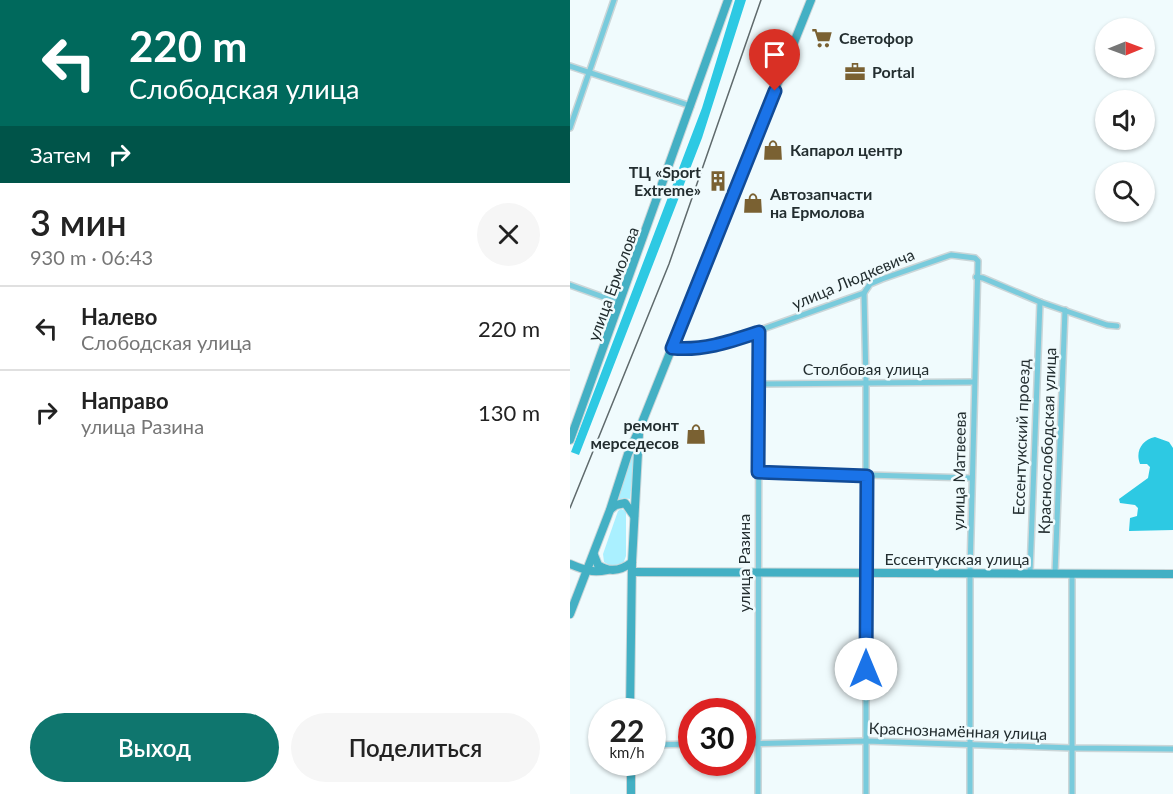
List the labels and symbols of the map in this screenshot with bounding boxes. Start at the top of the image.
north arrow [1095,18,1155,78]
supermarket icon: Светофор [810,26,834,50]
place label: Светофор [839,28,913,47]
pin [749,29,800,91]
office icon: Portal [843,60,867,84]
place label: Portal [872,62,915,81]
shop icon: Капарол центр [761,138,785,162]
place label: Капарол центр [790,140,903,159]
place label: ТЦ «Sport Extreme» [629,162,701,199]
building icon: ТЦ «Sport Extreme» [706,169,730,193]
place label: Автозапчасти на Ермолова [769,184,872,221]
shop icon: Автозапчасти на Ермолова [741,191,765,215]
street label: улица Ермолова [583,224,642,344]
street label: улица Людкевича [789,244,917,313]
street label: Краснослободская улица [1034,347,1059,535]
street label: Ессентукский проезд [1008,358,1033,516]
street label: Столбовая улица [803,359,929,378]
street label: улица Матвеева [948,411,969,531]
place label: ремонт мерседесов [590,415,680,452]
shop icon: ремонт мерседесов [684,422,708,446]
street label: улица Разина [734,514,753,612]
street label: Ессентукская улица [884,549,1030,568]
position arrow [834,637,898,701]
speed limit sign: 30 [678,698,756,776]
street label: Краснознамённая улица [868,718,1048,743]

